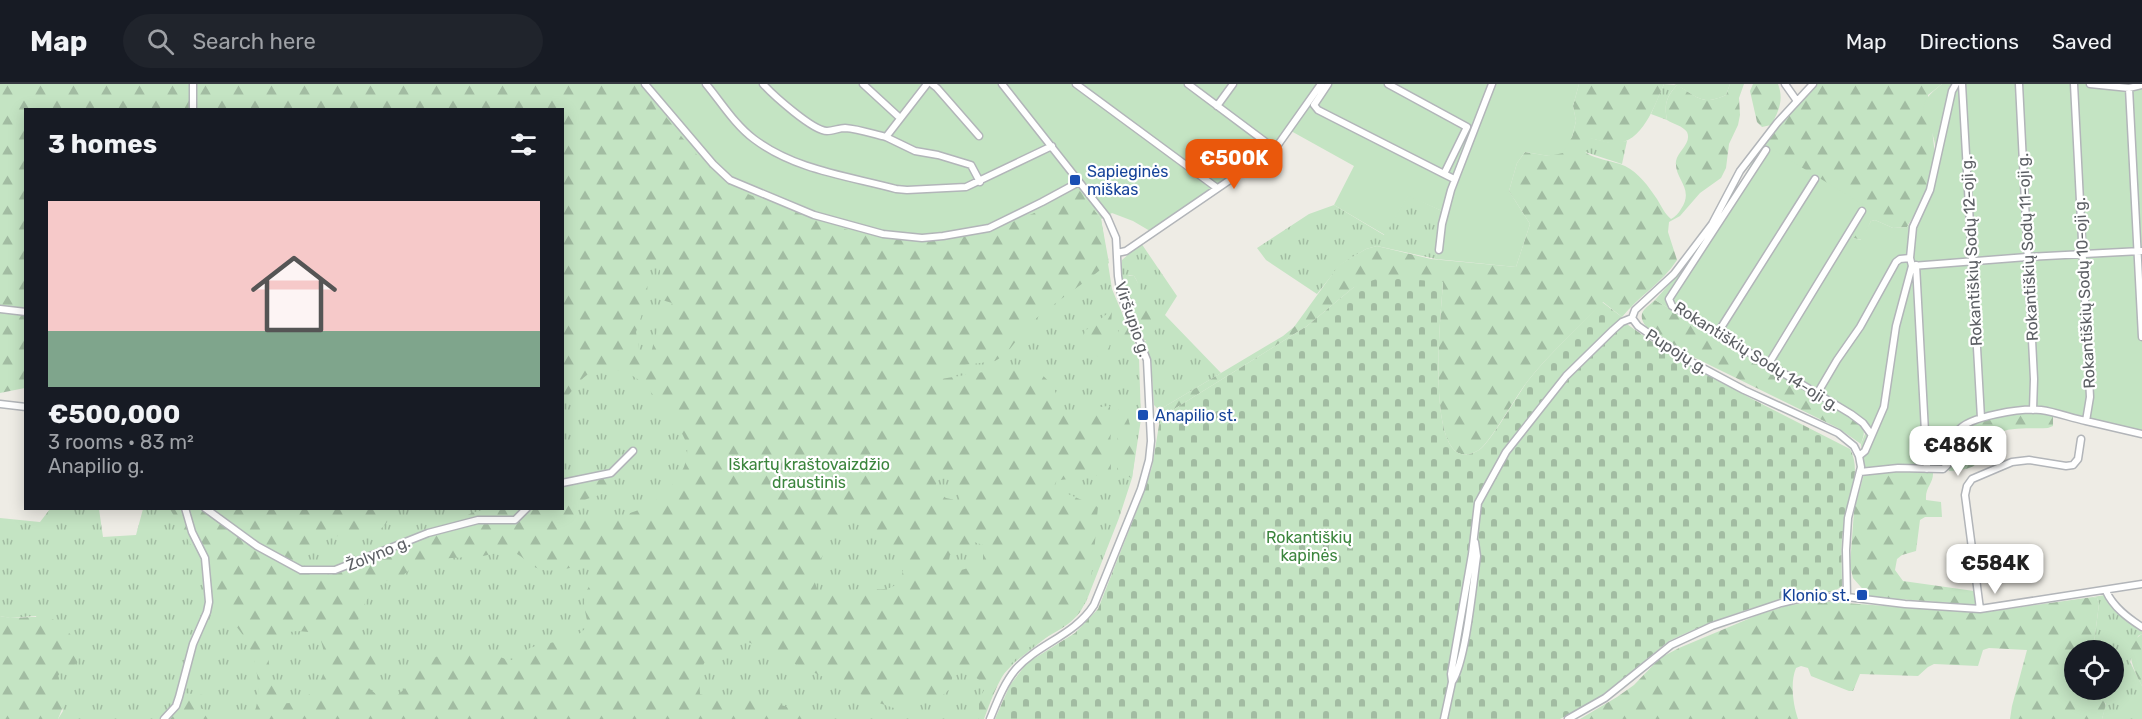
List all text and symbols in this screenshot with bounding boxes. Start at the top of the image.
search box [123,14,543,68]
text: Map [30,25,87,58]
icon: search [144,25,177,58]
text: Search here [192,28,316,55]
text: Map [1846,29,1887,54]
text: Directions [1920,29,2019,54]
text: Saved [2052,29,2112,54]
icon: filters [507,128,540,161]
text: 3 homes [48,129,157,160]
pin: €500K [1192,139,1276,190]
text: €500K [1199,146,1269,170]
street label: Rokantiškių Sodų 11-oji g. [2013,152,2042,341]
street label: Rokantiškių Sodų 12-oji g. [1957,155,1986,347]
place label: Sapieginės miškas [1087,162,1168,199]
marker: Sapieginės miškas [1068,173,1082,187]
street label: Rokantiškių Sodų 10-oji g. [2070,197,2099,389]
icon: home [240,240,348,348]
street label: Viršupio g. [1111,279,1154,359]
street label: Rokantiškių Sodų 14-oji g. [1671,298,1843,415]
street label: Pupojų g. [1642,325,1711,378]
text: €500,000 [48,399,180,430]
place label: Anapilio st. [1155,406,1237,425]
marker: Anapilio st. [1136,408,1150,422]
pin: €486K [1916,426,2000,477]
text: 3 rooms · 83 m² [48,430,194,454]
text: €486K [1923,433,1993,457]
text: Anapilio g. [48,454,144,478]
park label: Iškartų kraštovaizdžio draustinis [728,455,890,492]
park label: Rokantiškių kapinės [1266,528,1352,565]
street label: Žolyno g. [343,532,413,575]
pin: €584K [1953,544,2037,595]
text: €584K [1960,551,2030,575]
place label: Klonio st. [1782,586,1850,605]
marker: Klonio st. [1855,588,1869,602]
map controls [2064,640,2124,700]
button: locate [2064,640,2124,700]

